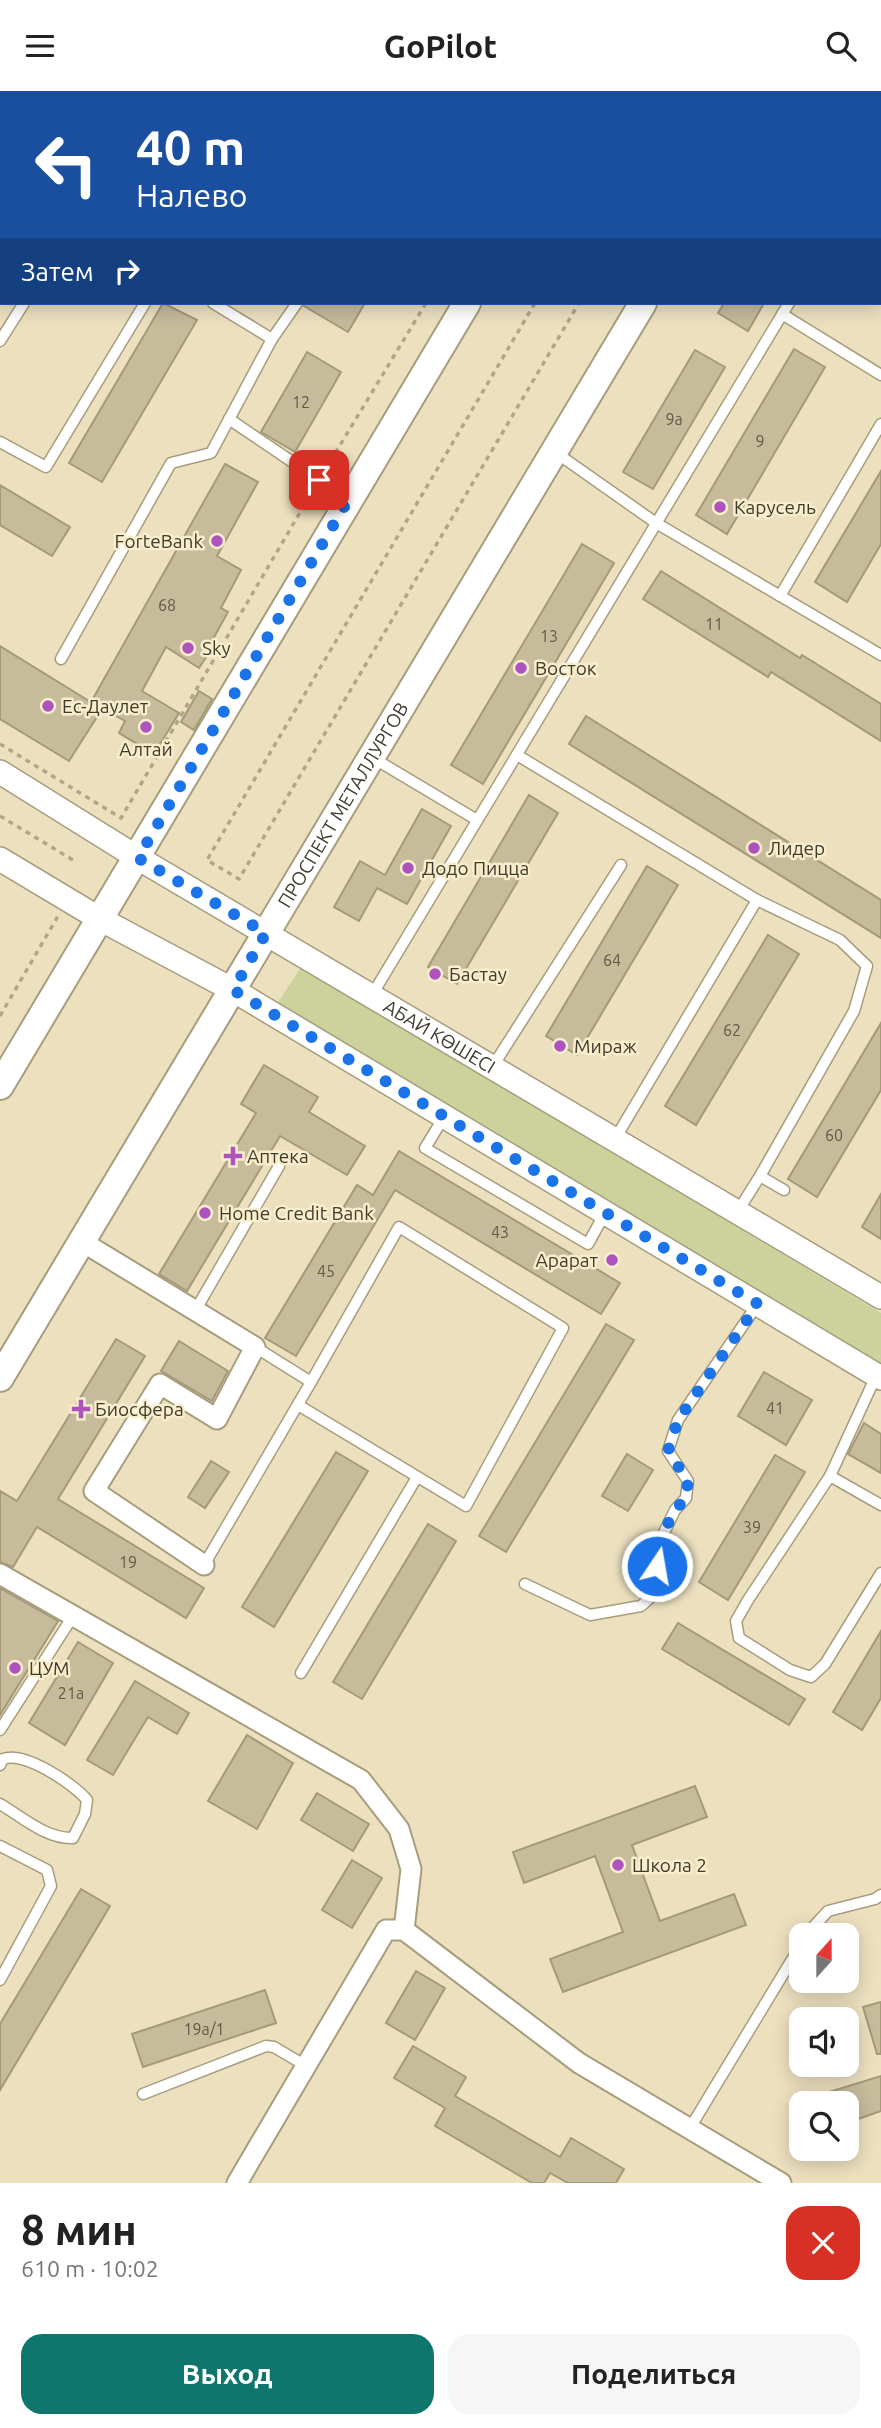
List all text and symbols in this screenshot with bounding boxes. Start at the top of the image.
icon: menu [21,27,59,65]
icon: search [822,27,860,65]
text: GoPilot [384,28,497,64]
icon: left [21,119,112,210]
text: 40 m [136,119,245,174]
text: Налево [136,177,248,213]
icon: right [108,252,146,290]
text: Затем [21,257,94,286]
house number: 12 [292,393,310,411]
house number: 9а [665,410,683,428]
house number: 9 [755,432,765,450]
pin [289,450,349,510]
icon: arrive [300,461,338,499]
place label: Карусель [734,496,816,518]
marker: Карусель [712,499,728,515]
place label: ForteBank [115,530,203,552]
marker: ForteBank [209,533,225,549]
house number: 68 [158,596,176,614]
house number: 11 [705,615,723,633]
house number: 13 [540,627,558,645]
place label: Sky [202,637,231,659]
marker: Sky [180,640,196,656]
place label: Восток [535,657,597,679]
marker: Восток [513,660,529,676]
place label: Ес-Даулет [62,695,149,717]
marker: Ес-Даулет [40,698,56,714]
street label: ПРОСПЕКТ МЕТАЛЛУРГОВ [273,698,413,911]
marker: Алтай [138,719,154,735]
place label: Алтай [119,738,173,760]
place label: Лидер [768,837,825,859]
marker: Лидер [746,840,762,856]
place label: Додо Пицца [422,857,529,879]
marker: Додо Пицца [400,860,416,876]
house number: 64 [603,951,621,969]
place label: Бастау [449,963,507,985]
marker: Бастау [427,966,443,982]
street label: АБАЙ КӨШЕСІ [380,995,499,1078]
house number: 62 [723,1021,741,1039]
place label: Мираж [574,1035,637,1057]
marker: Мираж [552,1038,568,1054]
house number: 60 [825,1126,843,1144]
place label: Аптека [247,1145,309,1167]
marker: Аптека [225,1148,241,1164]
place label: Home Credit Bank [219,1202,374,1224]
marker: Home Credit Bank [197,1205,213,1221]
house number: 43 [491,1223,509,1241]
place label: Арарат [535,1249,599,1271]
marker: Арарат [604,1252,620,1268]
house number: 45 [317,1262,335,1280]
place label: Биосфера [95,1398,184,1420]
house number: 41 [766,1399,784,1417]
marker: Биосфера [73,1401,89,1417]
house number: 39 [743,1518,761,1536]
position arrow [620,1529,694,1603]
house number: 19 [119,1553,137,1571]
place label: ЦУМ [29,1657,70,1679]
marker: ЦУМ [7,1660,23,1676]
house number: 21а [58,1684,84,1702]
place label: Школа 2 [632,1854,707,1876]
marker: Школа 2 [610,1857,626,1873]
north arrow [789,1923,859,1993]
map controls [789,1923,859,2161]
button: sound [789,2007,859,2077]
house number: 19а/1 [183,2020,225,2038]
button: search [789,2091,859,2161]
text: 8 мин [21,2206,137,2253]
button: close [786,2206,860,2280]
text: 610 m · 10:02 [21,2256,159,2281]
button: Выход [21,2334,434,2414]
button: Поделиться [448,2334,860,2414]

